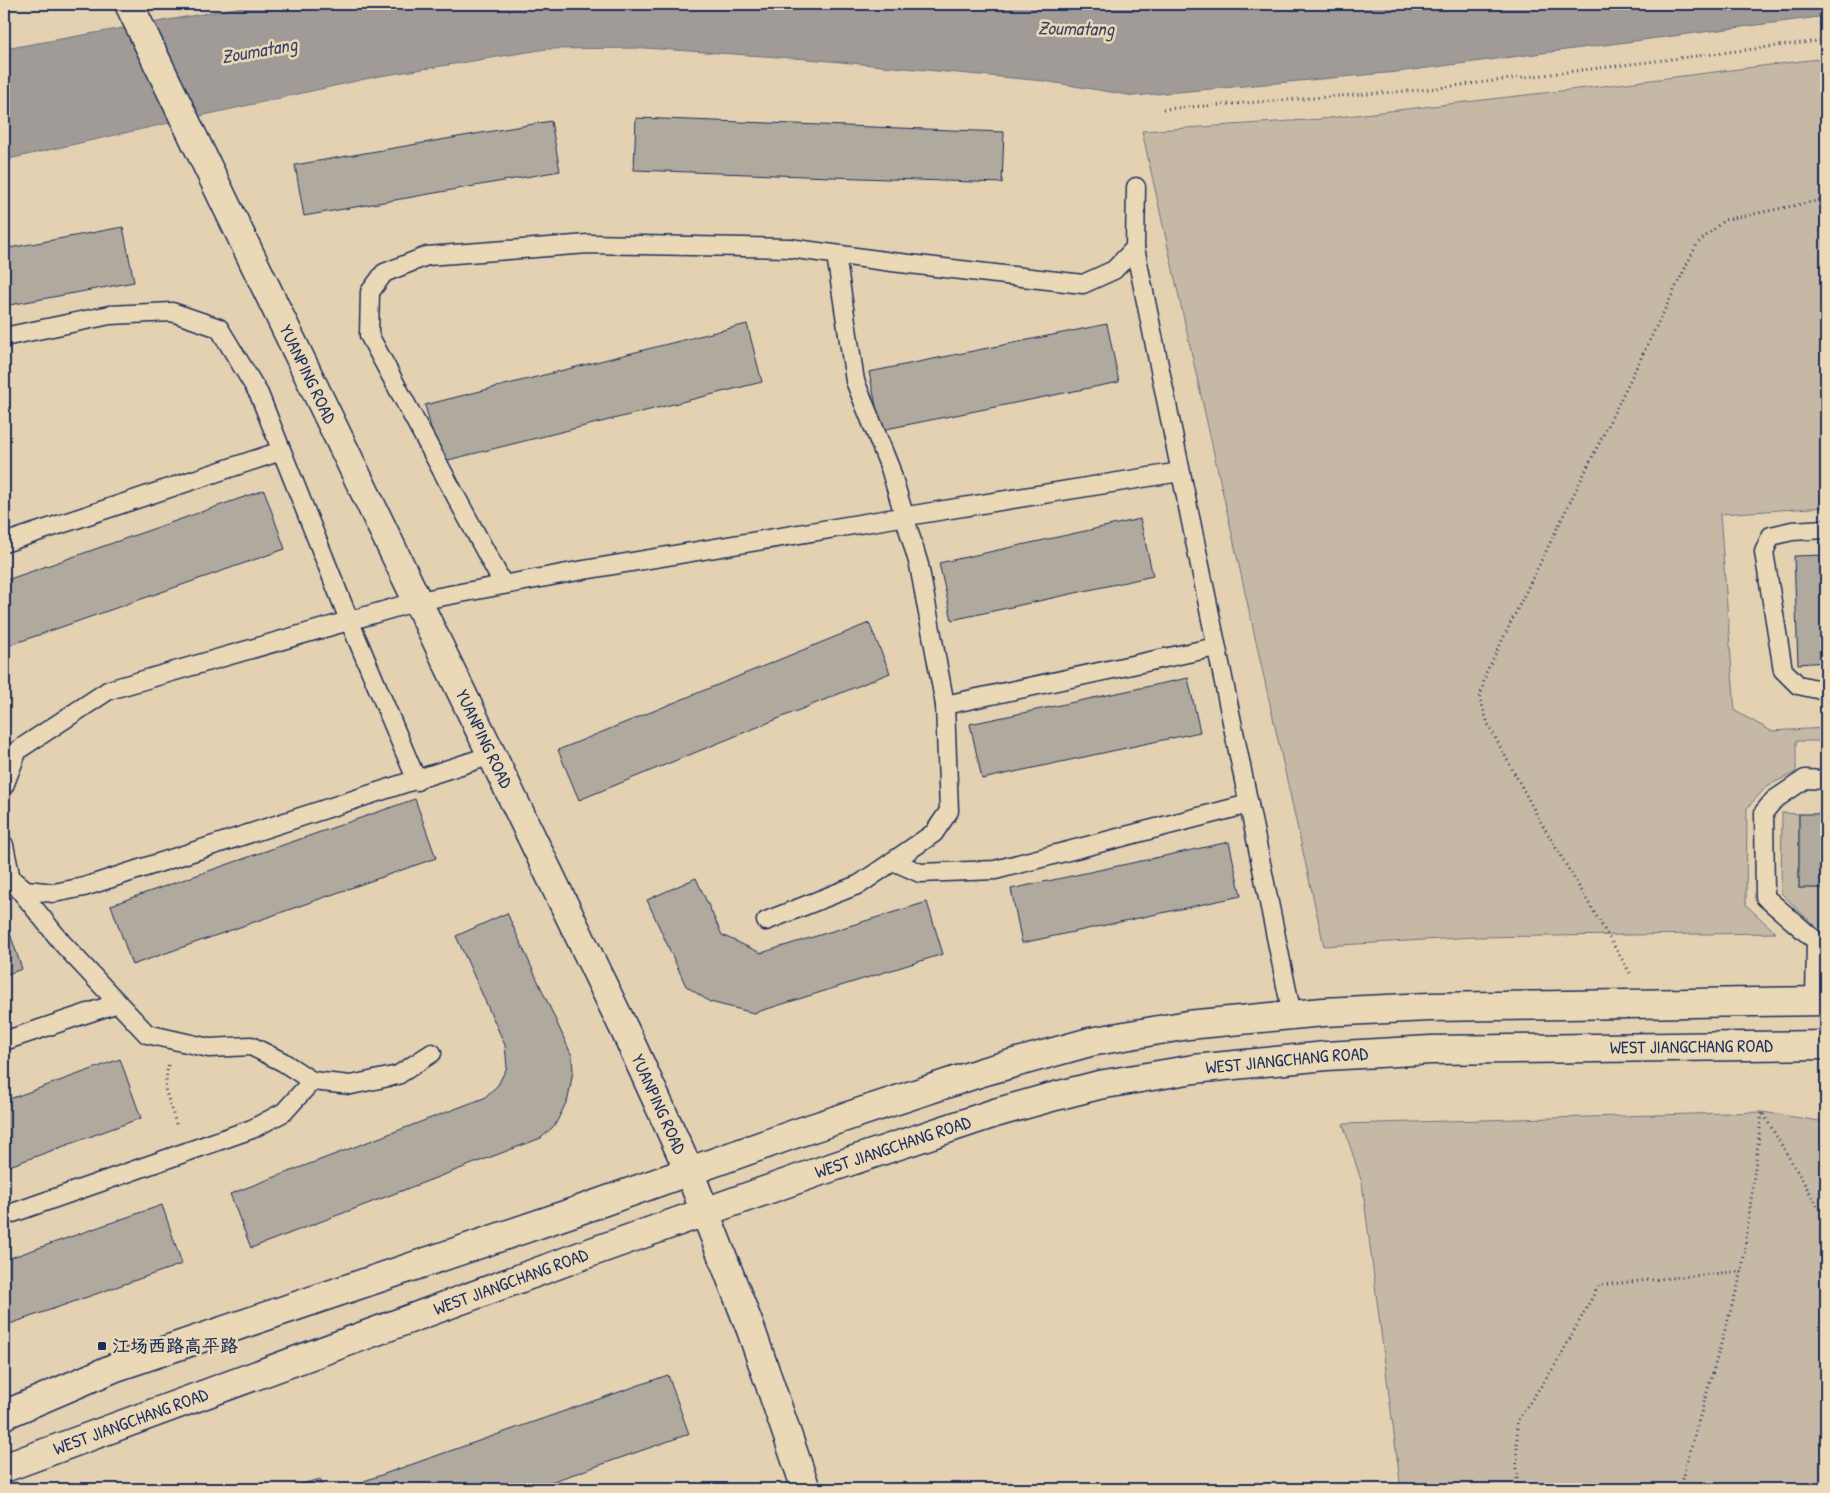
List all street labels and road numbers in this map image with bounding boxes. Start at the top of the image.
street label: YUANPING ROAD [274,320,343,428]
street label: YUANPING ROAD [450,685,519,793]
street label: WEST JIANGCHANG ROAD [1610,1033,1773,1060]
street label: WEST JIANGCHANG ROAD [1204,1041,1369,1080]
street label: YUANPING ROAD [626,1050,693,1158]
street label: WEST JIANGCHANG ROAD [811,1109,974,1184]
street label: WEST JIANGCHANG ROAD [430,1241,592,1321]
street label: WEST JIANGCHANG ROAD [50,1381,212,1461]

